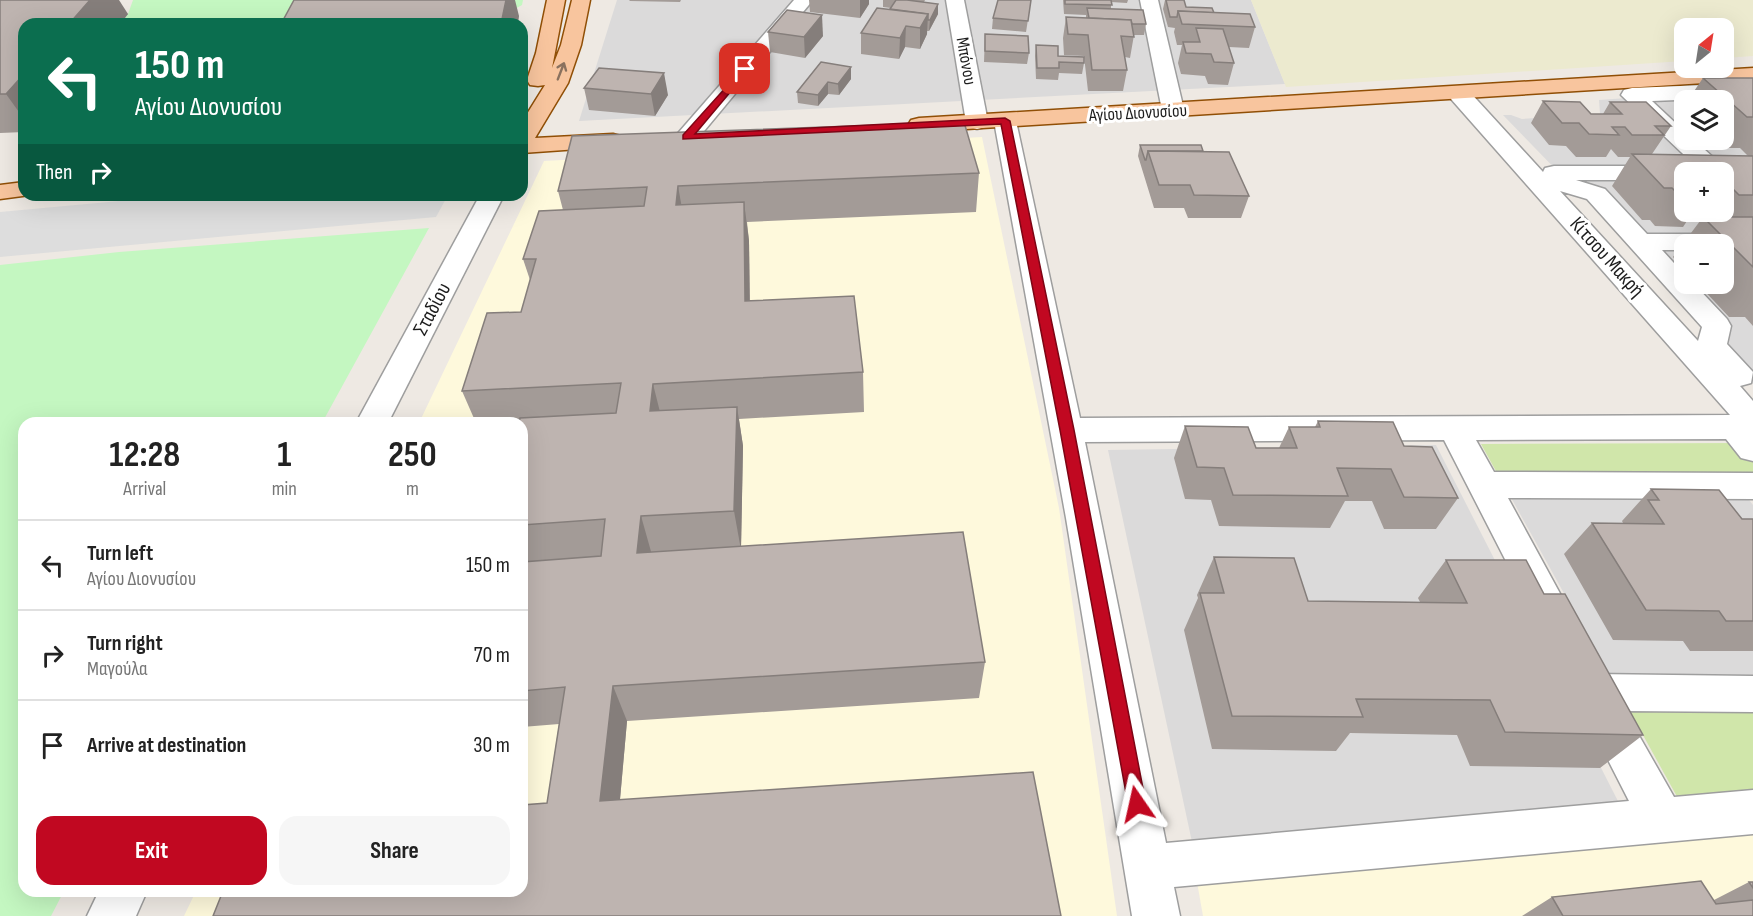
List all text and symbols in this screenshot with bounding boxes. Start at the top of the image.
north arrow [1674,18,1734,78]
map controls [1674,18,1734,294]
street label: Μπόνου [951,35,981,87]
text: 150 m [135,40,224,91]
icon: left [36,42,114,120]
pin [719,43,770,94]
icon: arrive [728,52,761,85]
one-way arrow [557,62,568,81]
button: layers [1674,90,1734,150]
text: Αγίου Διονυσίου [135,91,282,123]
street label: Αγίου Διονυσίου [1087,100,1188,126]
icon: right [84,156,117,189]
text: Then [36,159,72,186]
button: + [1674,162,1734,222]
street label: Κίτσου Μακρή [1564,212,1650,302]
button: − [1674,234,1734,294]
street label: Σταδίου [408,278,456,340]
text: 12:28 [109,434,180,477]
text: 1 [277,434,291,477]
text: 250 [388,434,437,477]
text: Arrival [123,477,166,501]
text: min [272,477,297,501]
text: m [406,477,419,501]
text: Turn left [87,540,153,567]
icon: left [36,549,69,582]
text: 150 m [466,552,510,579]
text: Αγίου Διονυσίου [87,567,196,591]
text: Turn right [87,630,163,657]
icon: right [36,639,69,672]
text: 70 m [474,642,510,669]
text: Μαγούλα [87,657,147,681]
icon: arrive [36,729,69,762]
text: Arrive at destination [87,732,246,759]
text: 30 m [473,732,510,759]
position arrow [1105,772,1169,836]
button: Exit [36,816,267,885]
button: Share [279,816,510,885]

